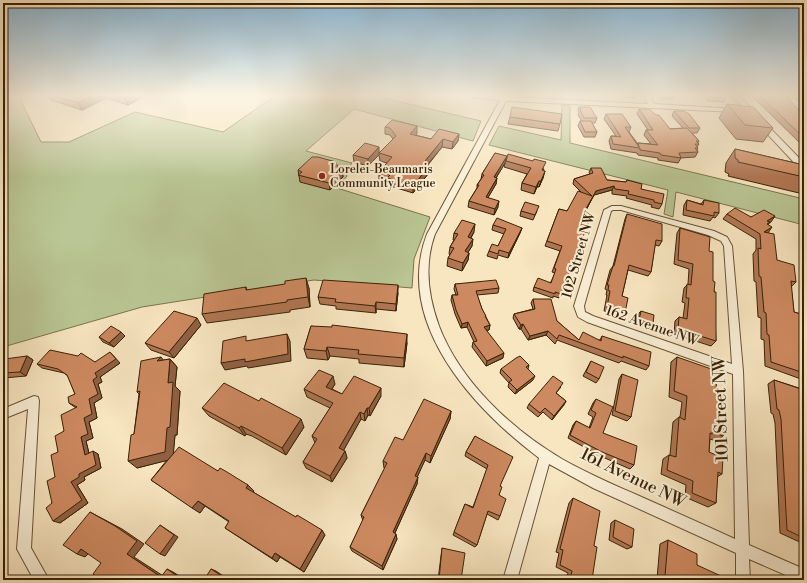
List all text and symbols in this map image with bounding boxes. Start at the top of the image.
place label: Lorelei-Beaumaris Community League [330,162,436,191]
marker: Lorelei-Beaumaris Community League [317,171,327,181]
street label: 102 Street NW [558,208,600,301]
street label: 162 Avenue NW [603,302,702,351]
street label: 101 Street NW [708,355,734,462]
street label: 161 Avenue NW [577,443,690,513]

